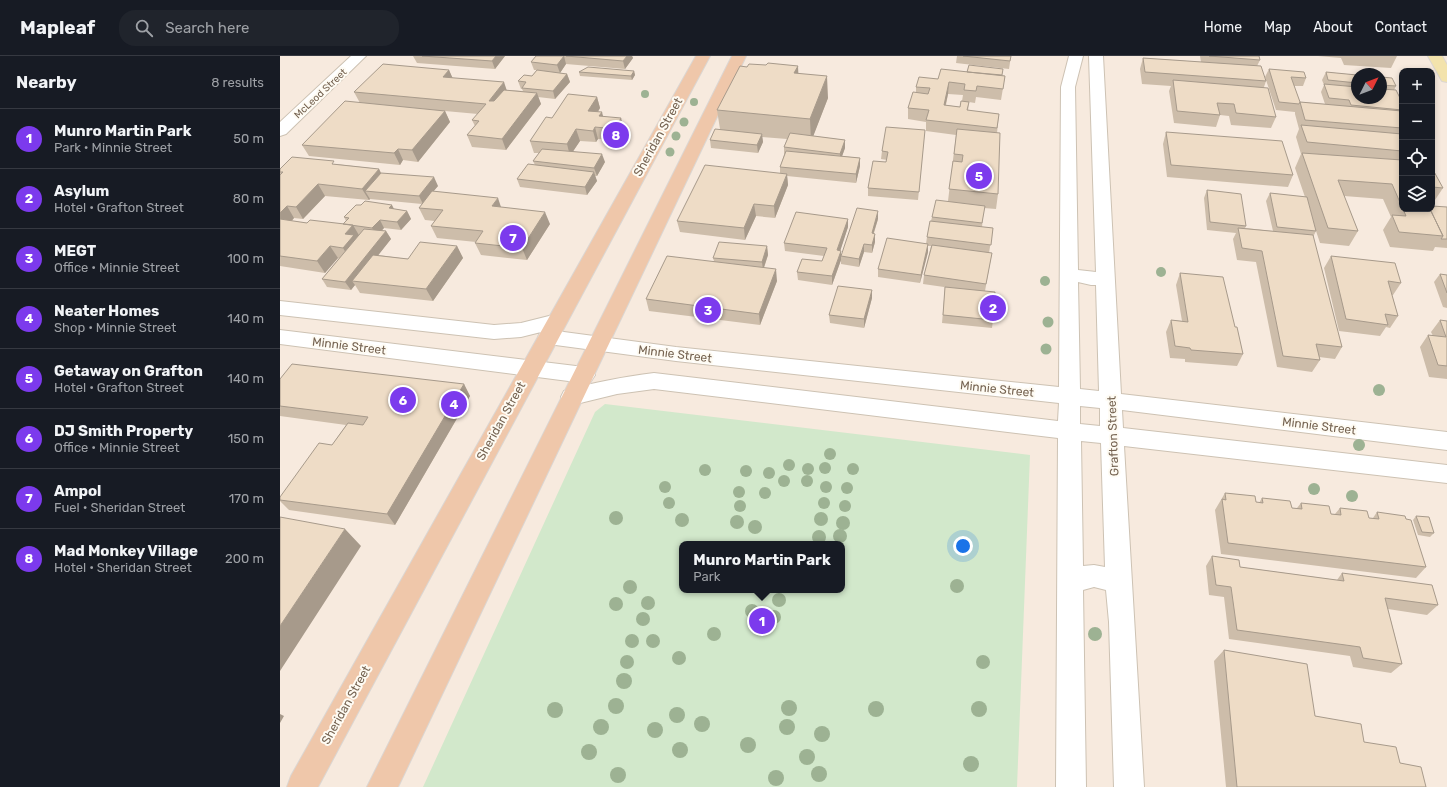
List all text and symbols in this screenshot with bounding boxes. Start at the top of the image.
search box [119,10,399,46]
text: Mapleaf [20,16,95,39]
icon: search [133,17,155,39]
text: Search here [165,19,249,37]
text: Home [1204,19,1242,36]
text: Map [1264,19,1291,36]
text: About [1313,19,1353,36]
text: Contact [1375,19,1427,36]
street label: McLeod Street [292,66,350,121]
north arrow [1351,68,1387,104]
map controls [1399,68,1435,212]
button: + [1399,68,1435,104]
text: Nearby [16,72,77,92]
text: 8 results [211,75,264,90]
street label: Sheridan Street [631,95,686,179]
button: − [1399,104,1435,140]
pin: 8 [603,120,629,150]
text: Munro Martin Park [54,122,191,140]
text: 1 [26,131,32,146]
text: 50 m [233,131,264,146]
text: Park · Minnie Street [54,140,172,155]
button: locate [1399,140,1435,176]
pin: 5 [966,161,992,191]
button: layers [1399,176,1435,212]
text: Asylum [54,182,109,200]
text: 2 [25,191,33,206]
text: 80 m [233,191,264,206]
text: Hotel · Grafton Street [54,200,184,215]
pin: 7 [500,223,526,253]
text: MEGT [54,242,96,260]
text: 3 [25,251,33,266]
text: 100 m [227,251,264,266]
text: Office · Minnie Street [54,260,179,275]
pin: 2 [980,293,1006,323]
pin: 3 [695,295,721,325]
text: Neater Homes [54,302,159,320]
text: 4 [25,311,33,326]
text: 140 m [227,311,264,326]
text: Shop · Minnie Street [54,320,176,335]
street label: Minnie Street [311,335,387,358]
street label: Minnie Street [637,343,713,366]
text: Getaway on Grafton [54,362,203,380]
text: 5 [25,371,33,386]
text: 140 m [227,371,264,386]
street label: Minnie Street [959,378,1035,400]
street label: Sheridan Street [474,379,529,463]
text: Hotel · Grafton Street [54,380,184,395]
pin: 6 [390,385,416,415]
pin: 4 [441,389,467,419]
street label: Grafton Street [1105,395,1121,476]
street label: Minnie Street [1281,415,1357,438]
text: DJ Smith Property [54,422,193,440]
text: 6 [25,431,33,446]
text: 150 m [228,431,264,446]
text: Office · Minnie Street [54,440,179,455]
text: Ampol [54,482,101,500]
text: 7 [25,491,33,506]
text: 170 m [229,491,264,506]
text: Fuel · Sheridan Street [54,500,185,515]
your location [953,536,973,556]
popup [679,541,845,593]
text: Mad Monkey Village [54,542,198,560]
text: 8 [25,551,33,566]
text: 200 m [225,551,264,566]
text: Munro Martin Park [693,551,831,569]
text: Hotel · Sheridan Street [54,560,192,575]
text: Park [693,569,720,584]
pin: 1 [749,606,775,636]
street label: Sheridan Street [319,663,374,747]

